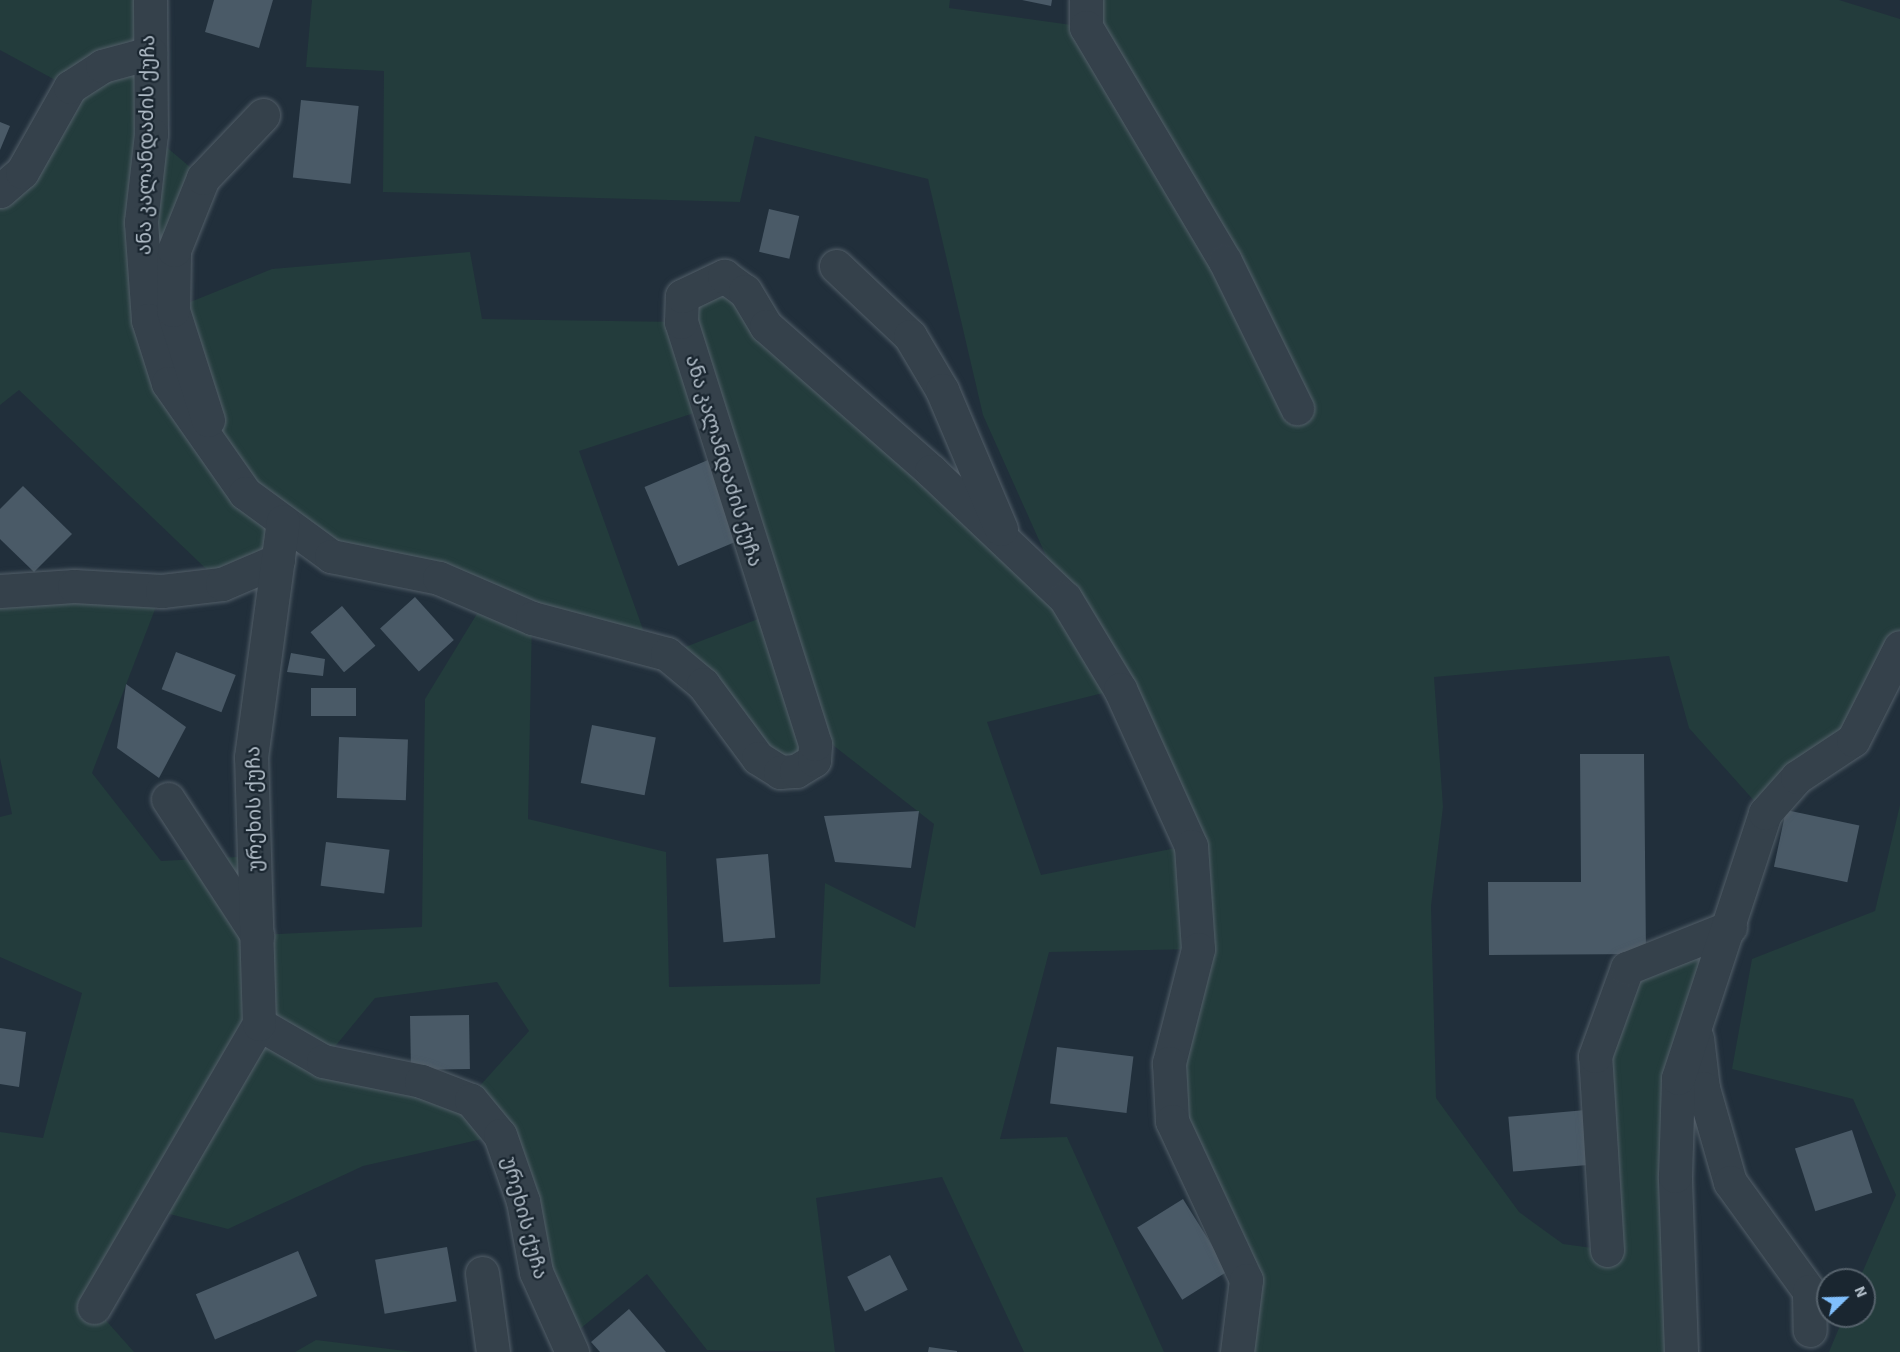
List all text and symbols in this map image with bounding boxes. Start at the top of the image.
street label: ანა კალანდაძის ქუჩა [133,35,161,255]
street label: ანა კალანდაძის ქუჩა [679,352,767,570]
street label: ურეხის ქუჩა [242,746,268,872]
street label: ურეხის ქუჩა [496,1154,552,1282]
north arrow [1816,1268,1876,1328]
text: N [1849,1283,1873,1301]

